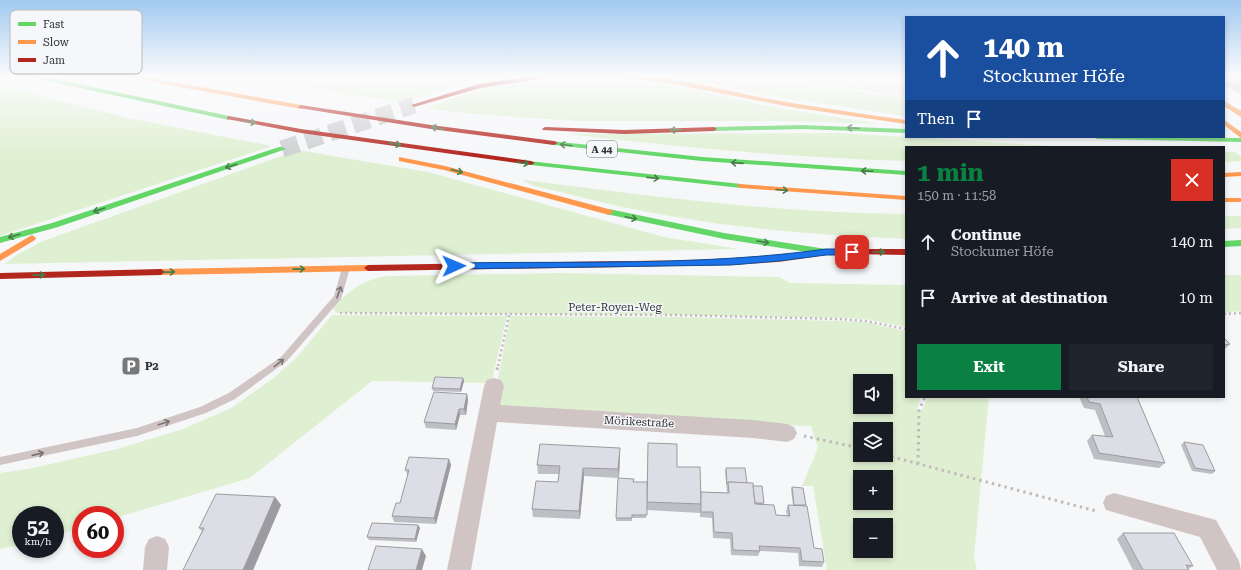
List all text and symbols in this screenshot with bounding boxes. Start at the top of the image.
legend [10,10,142,74]
text: Fast [43,18,64,31]
text: 140 m [983,31,1064,64]
icon: ahead [917,32,969,84]
text: Slow [43,36,70,49]
text: Jam [43,54,65,67]
text: Stockumer Höfe [983,65,1125,86]
icon: arrive [963,108,985,130]
text: Then [917,110,955,128]
one-way arrow [243,118,256,126]
one-way arrow [431,124,444,132]
one-way arrow [847,124,860,132]
one-way arrow [670,126,683,134]
one-way arrow [388,140,401,148]
one-way arrow [560,141,573,149]
road number: A 44 [587,141,617,157]
one-way arrow [516,159,529,167]
one-way arrow [731,159,744,166]
text: 1 min [917,159,984,187]
button: close [1171,159,1213,201]
one-way arrow [225,163,238,170]
one-way arrow [861,167,874,175]
one-way arrow [450,168,463,175]
one-way arrow [646,174,659,182]
one-way arrow [775,186,788,193]
text: 150 m · 11:58 [917,188,996,203]
one-way arrow [92,207,105,214]
one-way arrow [624,214,637,222]
text: Continue [951,226,1021,244]
icon: ahead [917,231,939,253]
one-way arrow [8,233,21,240]
text: 140 m [1170,233,1213,251]
pin [835,235,869,269]
one-way arrow [756,238,769,246]
icon: arrive [841,241,863,263]
text: Stockumer Höfe [951,244,1054,259]
position arrow [433,245,475,287]
one-way arrow [872,248,885,256]
one-way arrow [292,265,305,273]
one-way arrow [162,268,175,276]
one-way arrow [32,271,45,279]
one-way arrow [335,287,343,299]
icon: arrive [917,287,939,309]
text: Arrive at destination [951,289,1107,307]
text: 10 m [1179,289,1213,307]
street label: Peter-Royen-Weg [568,301,662,314]
button: Exit [917,344,1061,390]
button: Share [1069,344,1213,390]
parking icon: P2 [120,355,142,377]
one-way arrow [273,359,284,367]
place label: P2 [145,360,159,373]
map controls [853,374,893,558]
button: sound [853,374,893,414]
street label: Mörikestraße [603,414,675,430]
one-way arrow [158,418,170,426]
button: layers [853,422,893,462]
one-way arrow [31,449,44,457]
button: + [853,470,893,510]
speed limit sign: 60 [72,506,124,558]
text: 52 [27,515,49,539]
button: − [853,518,893,558]
text: km/h [25,536,51,547]

